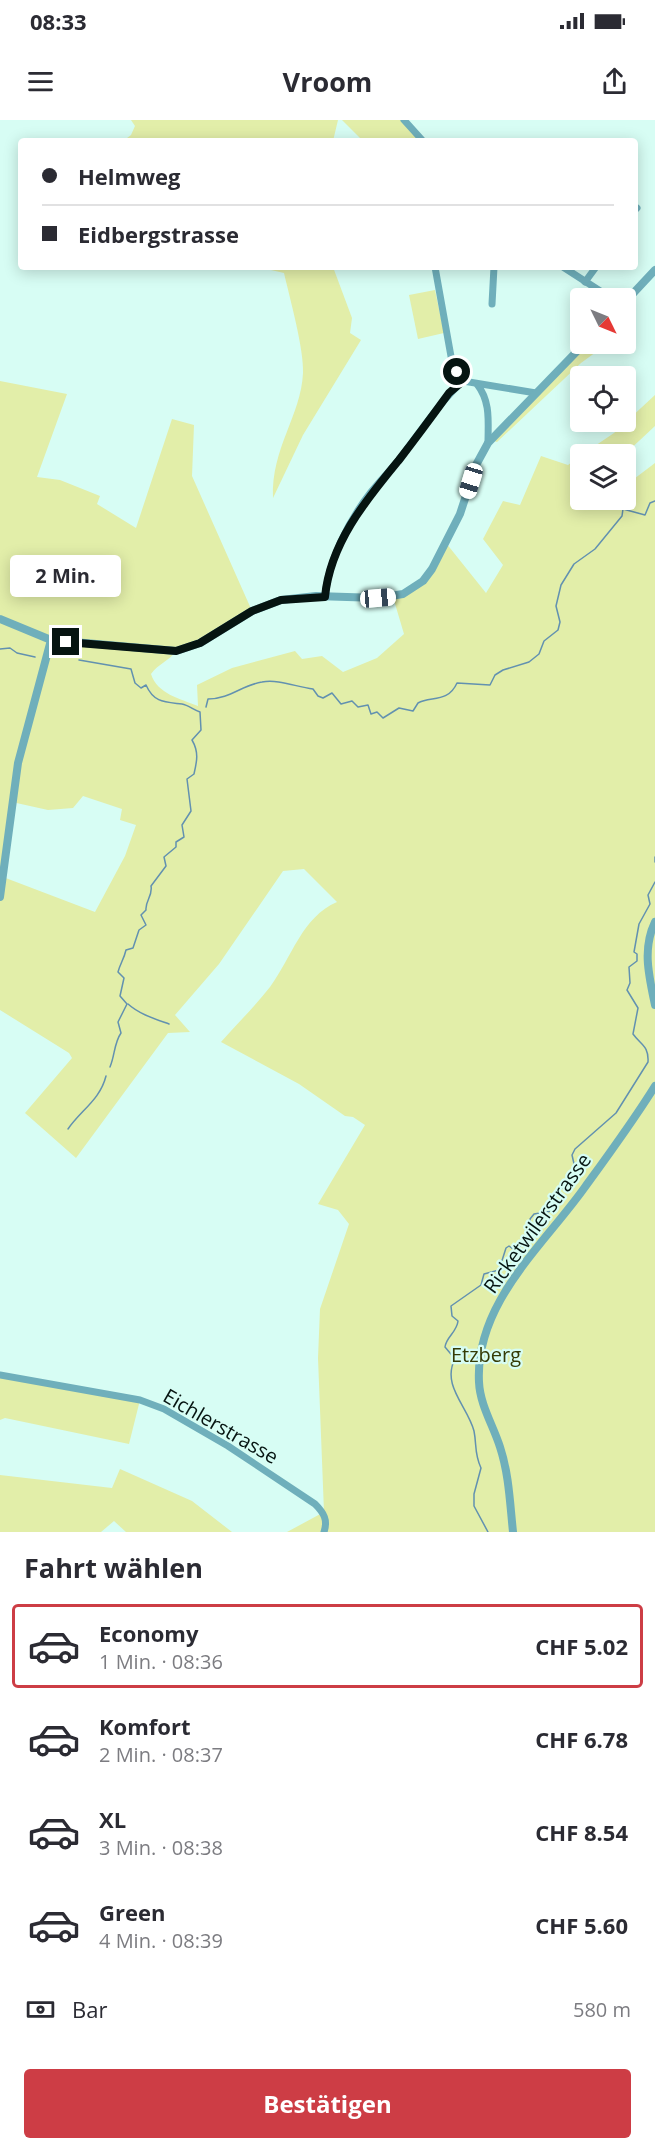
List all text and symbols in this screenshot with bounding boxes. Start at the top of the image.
text: 08:33 [30,6,87,36]
text: Vroom [283,63,372,100]
icon: menu [24,65,57,98]
icon: share [598,65,631,98]
text: Helmweg [78,161,180,191]
text: Eidbergstrasse [78,219,239,249]
north arrow [570,288,636,354]
map controls [570,288,636,510]
route start [443,358,470,385]
button: locate [570,366,636,432]
button: layers [570,444,636,510]
car [457,461,485,501]
callout: 2 Min. [10,555,122,597]
text: 2 Min. [35,562,96,589]
car [359,587,397,609]
route end [52,628,79,655]
street label: Ricketwilerstrasse [477,1147,597,1299]
park label: Etzberg [451,1341,521,1368]
street label: Eichlerstrasse [159,1382,283,1470]
text: Fahrt wählen [24,1549,203,1586]
text: Economy [99,1618,198,1648]
icon: car [27,1619,81,1673]
text: CHF 5.02 [535,1631,628,1661]
text: 1 Min. · 08:36 [99,1648,223,1675]
text: Komfort [99,1711,191,1741]
icon: car [27,1712,81,1766]
text: CHF 6.78 [535,1724,628,1754]
text: 2 Min. · 08:37 [99,1741,223,1768]
text: XL [99,1804,126,1834]
icon: car [27,1805,81,1859]
text: CHF 8.54 [535,1817,628,1847]
text: 3 Min. · 08:38 [99,1834,223,1861]
text: Green [99,1897,165,1927]
icon: car [27,1898,81,1952]
text: CHF 5.60 [535,1910,628,1940]
text: 4 Min. · 08:39 [99,1927,223,1954]
icon: cash [24,1993,57,2026]
text: Bar [72,1994,107,2024]
text: 580 m [573,1996,631,2023]
button: Bestätigen [24,2069,631,2138]

